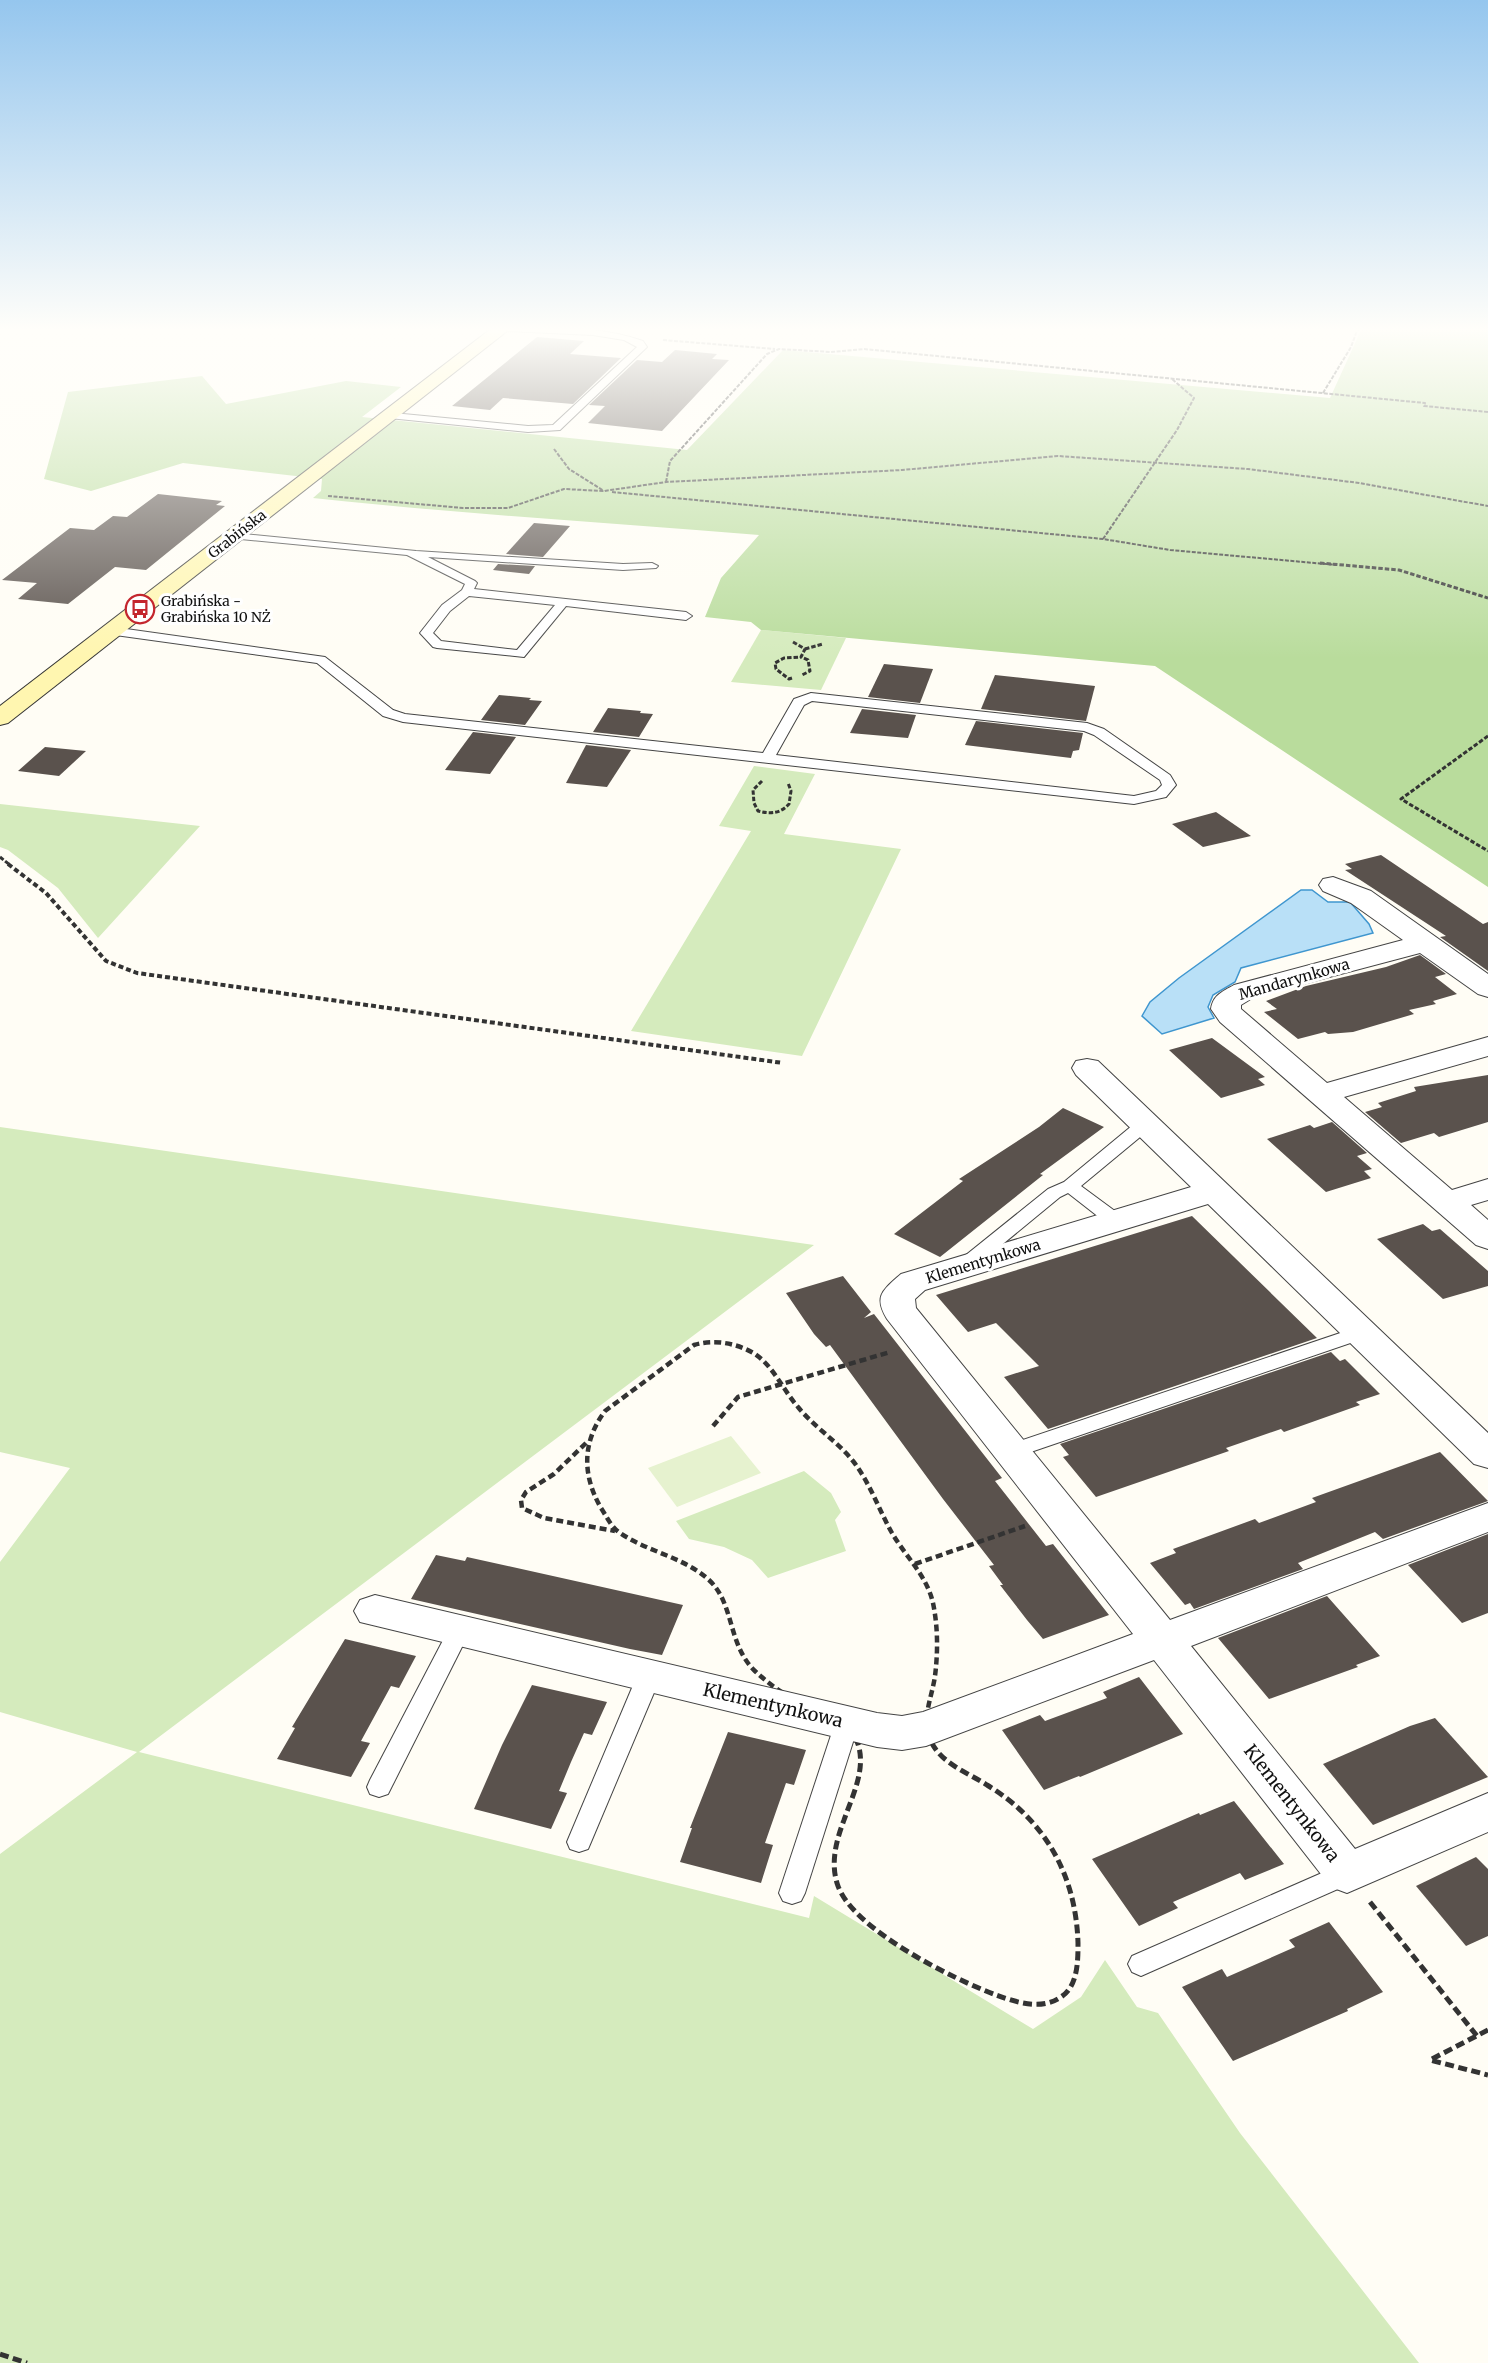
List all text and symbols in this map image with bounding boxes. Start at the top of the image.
street label: Grabińska [204,505,270,562]
place label: Grabińska - Grabińska 10 NŻ [161,592,271,626]
bus stop icon: Grabińska - Grabińska 10 NŻ [124,593,156,625]
street label: Mandarynkowa [1236,954,1352,1004]
street label: Klementynkowa [923,1235,1043,1287]
street label: Klementynkowa [701,1678,846,1732]
street label: Klementynkowa [1239,1740,1345,1867]

